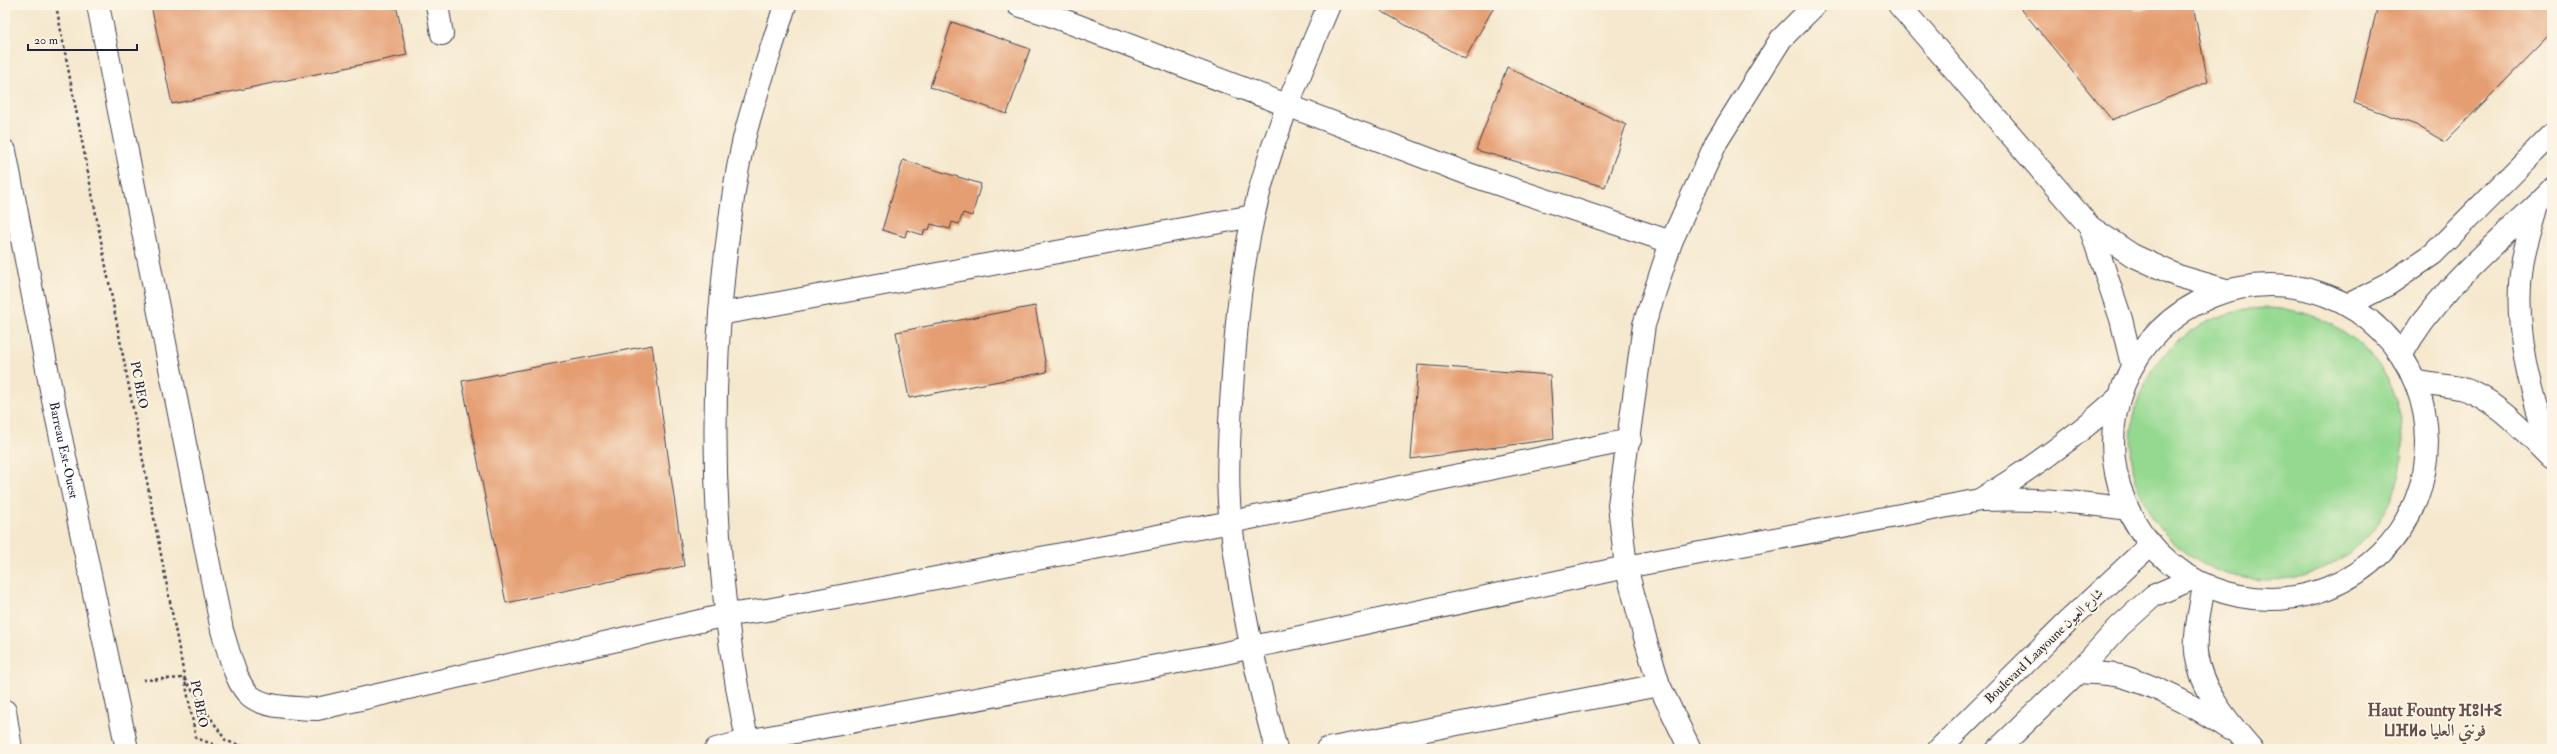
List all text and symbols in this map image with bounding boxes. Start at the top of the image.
scale bar [28,26,137,52]
text: 20 m [34,33,59,48]
street label: PC BEO [127,360,151,410]
street label: Barreau Est-Ouest [46,400,82,500]
street label: Boulevard Laayoune شارع العيون [1981,585,2109,709]
street label: PC BEO [187,679,211,729]
district label: Haut Founty ⴼⵓⵏⵜⵉ ⵡⴼⵍⴰ فونتي العليا [2367,700,2503,746]

